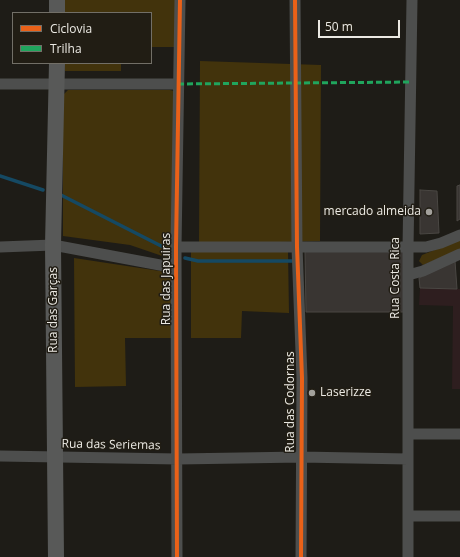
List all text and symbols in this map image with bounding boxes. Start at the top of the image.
legend [12,12,152,64]
scale bar [320,12,402,38]
text: 50 m [325,18,353,35]
text: Ciclovia [50,20,92,37]
text: Trilha [50,40,82,57]
place label: mercado almeida [324,205,421,219]
marker: mercado almeida [424,207,434,217]
street label: Rua das Japuiras [160,233,174,325]
street label: Rua Costa Rica [389,237,403,319]
street label: Rua das Garças [47,267,61,353]
street label: Rua das Codornas [284,351,298,453]
place label: Laserizze [320,386,371,400]
marker: Laserizze [307,388,317,398]
street label: Rua das Seriemas [61,437,161,453]

